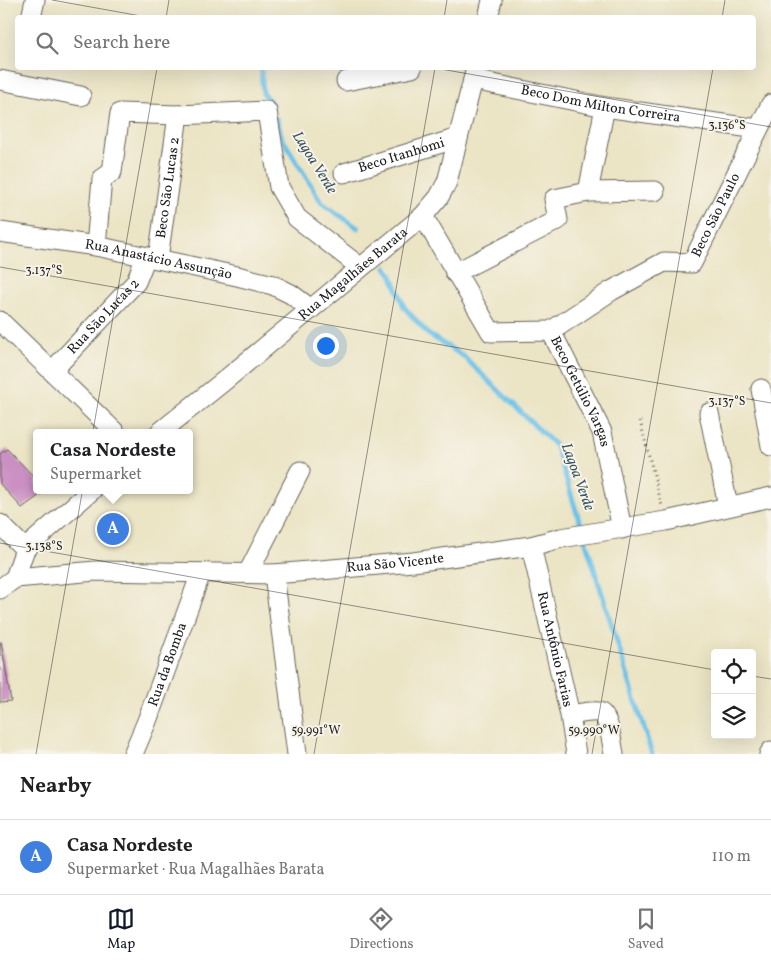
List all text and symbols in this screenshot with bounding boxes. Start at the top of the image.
search box [15,15,756,70]
icon: search [33,29,61,57]
text: Search here [73,30,170,56]
street label: Beco Dom Milton Correira [519,81,682,127]
text: 3.136°S [708,118,746,134]
water label: Lagoa Verde [286,127,342,199]
street label: Beco Itanhomi [356,133,447,178]
street label: Beco São Lucas 2 [151,136,184,240]
street label: Beco São Paulo [687,170,745,260]
street label: Rua Magalhães Barata [294,223,412,325]
street label: Rua Anastácio Assunção [84,235,234,284]
text: 3.137°S [26,263,62,279]
street label: Rua São Lucas 2 [63,274,144,358]
your location [313,333,339,359]
street label: Beco Getúlio Vargas [546,333,614,449]
text: 3.137°S [709,394,745,410]
popup [33,429,193,494]
text: Casa Nordeste [50,438,176,464]
water label: Lagoa Verde [555,440,599,514]
text: Supermarket [50,464,142,486]
pin: A [97,510,129,548]
text: 3.138°S [25,539,63,555]
street label: Rua São Vicente [346,548,445,577]
street label: Rua Antônio Farias [532,590,577,709]
street label: Rua da Bomba [144,620,192,709]
map controls [711,649,756,739]
button: locate [711,649,756,694]
button: layers [711,694,756,739]
text: 59.991°W [292,723,340,739]
text: 59.990°W [568,723,620,739]
text: Nearby [20,772,91,801]
text: Casa Nordeste [67,833,193,859]
text: A [30,846,42,868]
text: 110 m [712,846,751,868]
text: Supermarket · Rua Magalhães Barata [67,859,324,881]
tab: Map [107,905,135,954]
tab: Directions [349,905,414,954]
tab: Saved [628,905,664,954]

